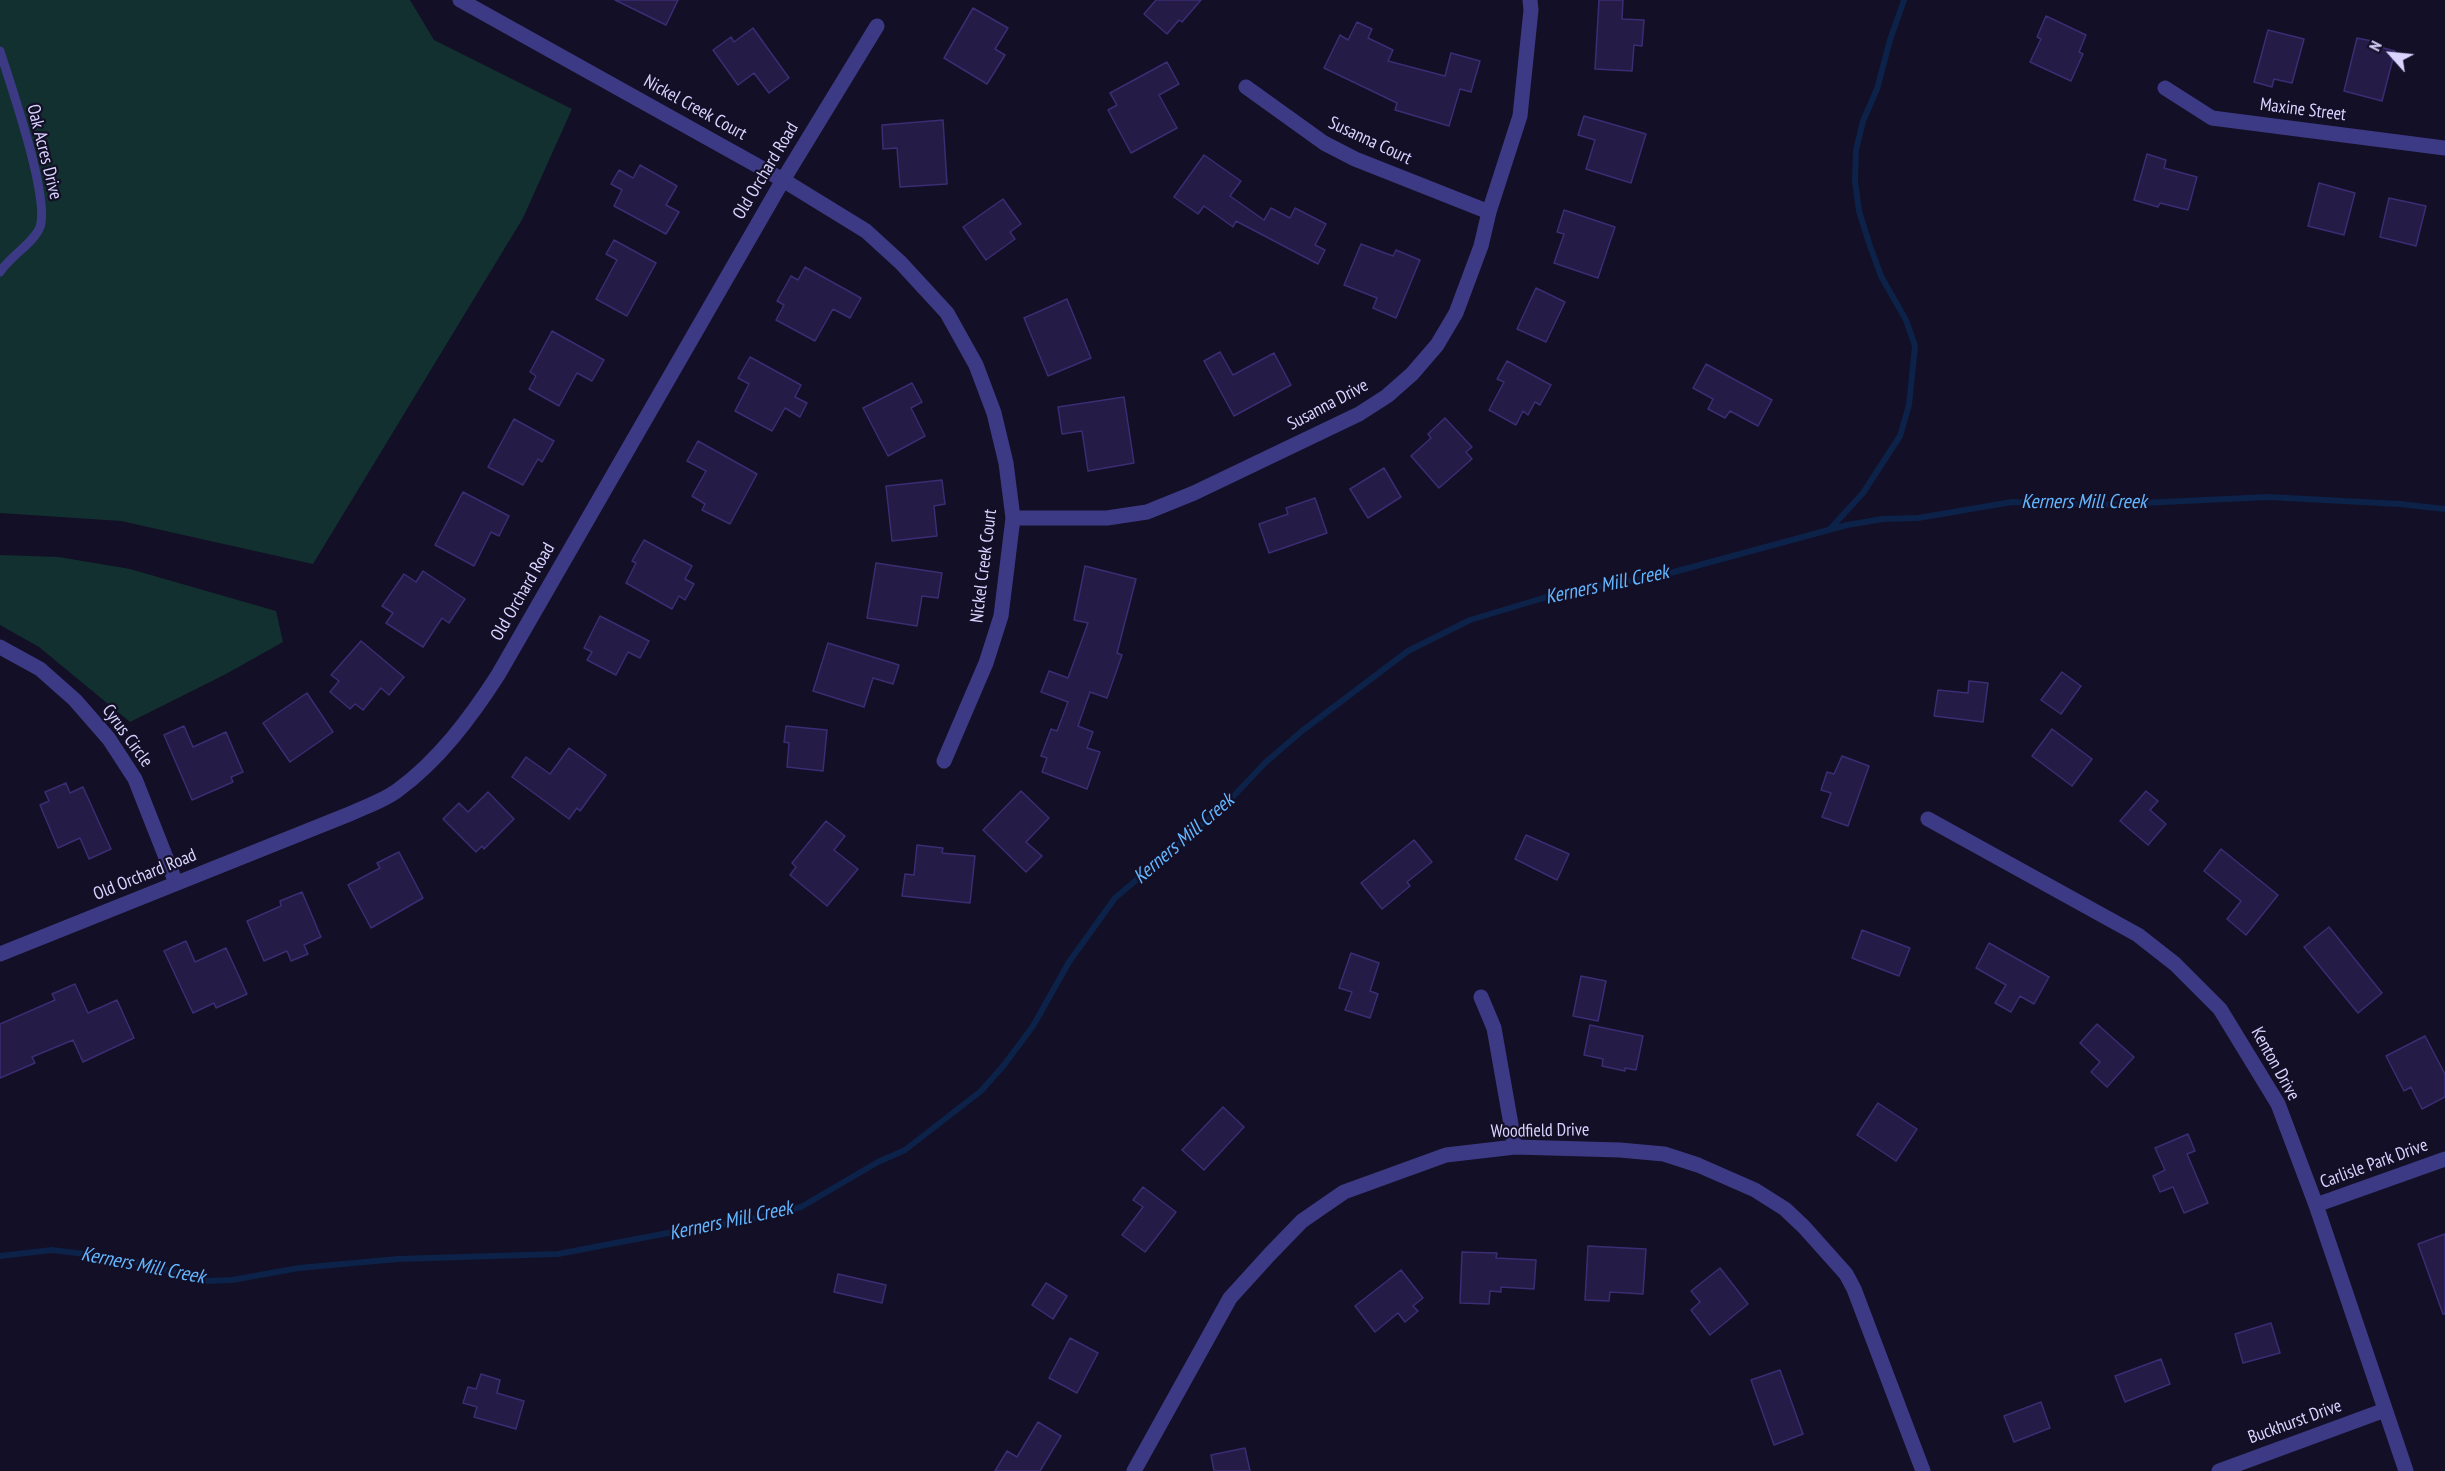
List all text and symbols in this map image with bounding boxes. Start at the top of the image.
north arrow [2361,24,2421,84]
text: N [2364,37,2386,54]
street label: Nickel Creek Court [640,71,750,145]
street label: Maxine Street [2259,94,2347,126]
street label: Oak Acres Drive [22,102,66,202]
street label: Susanna Court [1325,112,1415,170]
street label: Old Orchard Road [729,119,803,223]
street label: Susanna Drive [1284,375,1372,435]
water label: Kerners Mill Creek [2021,490,2147,514]
street label: Nickel Creek Court [966,508,1002,624]
street label: Old Orchard Road [486,539,560,645]
water label: Kerners Mill Creek [1543,560,1671,610]
street label: Cyrus Circle [97,700,157,772]
water label: Kerners Mill Creek [1129,789,1239,889]
street label: Old Orchard Road [90,845,200,905]
street label: Kenton Drive [2246,1024,2304,1104]
street label: Woodfield Drive [1491,1119,1589,1143]
street label: Carlisle Park Drive [2317,1135,2431,1193]
water label: Kerners Mill Creek [667,1196,795,1246]
water label: Kerners Mill Creek [79,1242,207,1290]
street label: Buckhurst Drive [2245,1395,2345,1449]

